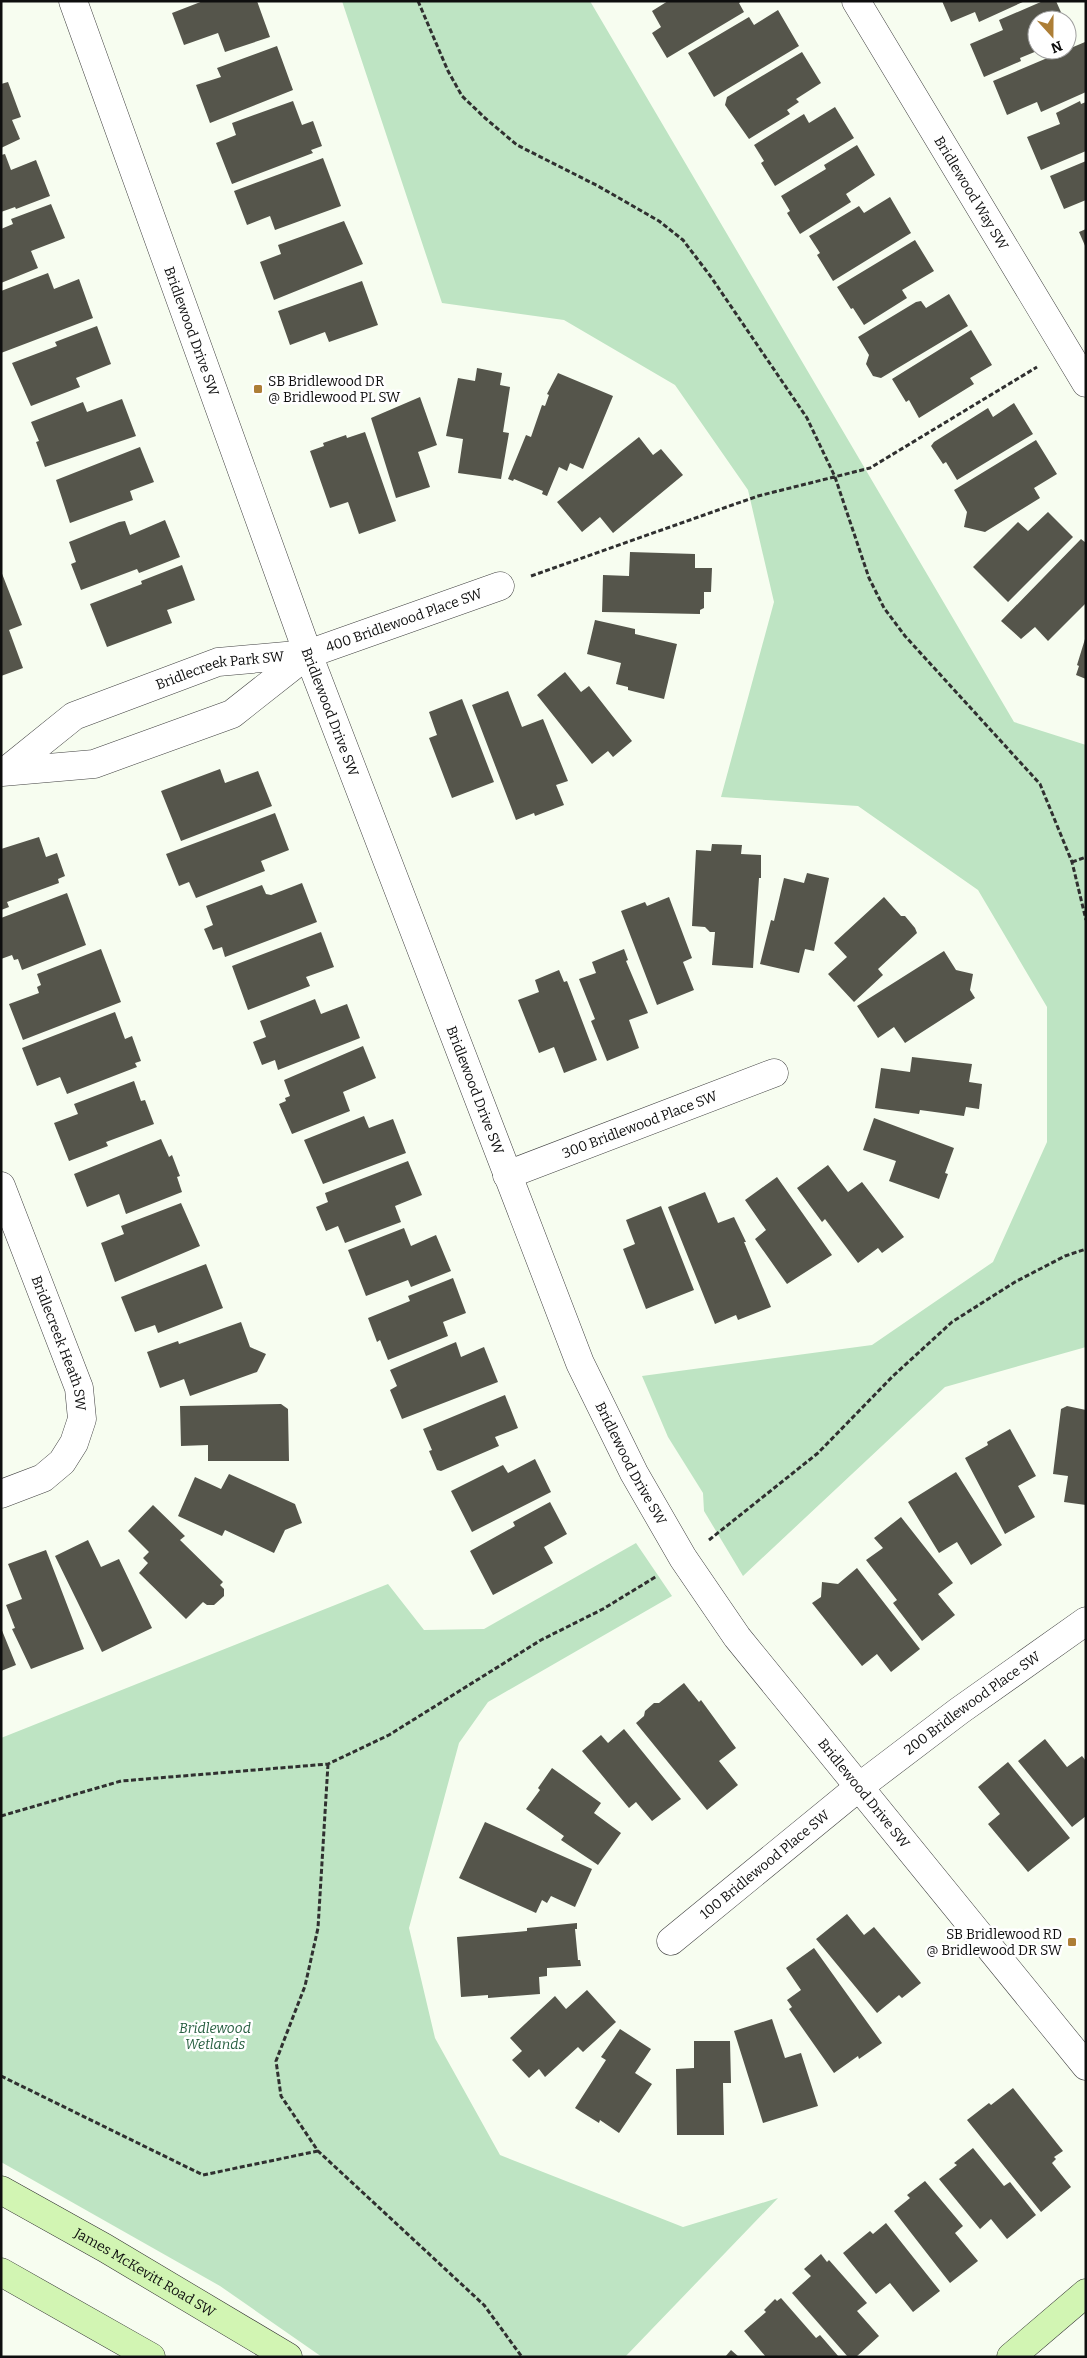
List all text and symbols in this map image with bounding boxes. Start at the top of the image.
north arrow [1027,10,1077,60]
text: N [1048,37,1065,57]
street label: Bridlewood Way SW [930,133,1012,254]
street label: Bridlewood Drive SW [160,264,223,399]
place label: SB Bridlewood DR @ Bridlewood PL SW [268,373,401,406]
marker: SB Bridlewood DR @ Bridlewood PL SW [252,383,264,395]
street label: 400 Bridlewood Place SW [324,585,485,656]
street label: Bridlewood Drive SW [297,646,362,779]
street label: Bridlecreek Park SW [153,648,286,694]
street label: Bridlewood Drive SW [442,1024,507,1157]
street label: 300 Bridlewood Place SW [560,1087,720,1162]
street label: Bridlecreek Heath SW [27,1273,89,1412]
street label: Bridlewood Drive SW [592,1399,670,1529]
street label: 200 Bridlewood Place SW [901,1648,1044,1759]
street label: Bridlewood Drive SW [814,1735,914,1852]
street label: 100 Bridlewood Place SW [697,1806,834,1923]
place label: SB Bridlewood RD @ Bridlewood DR SW [926,1926,1063,1959]
marker: SB Bridlewood RD @ Bridlewood DR SW [1066,1936,1078,1948]
park label: Bridlewood Wetlands [179,2020,251,2053]
street label: James McKevitt Road SW [70,2224,219,2321]

